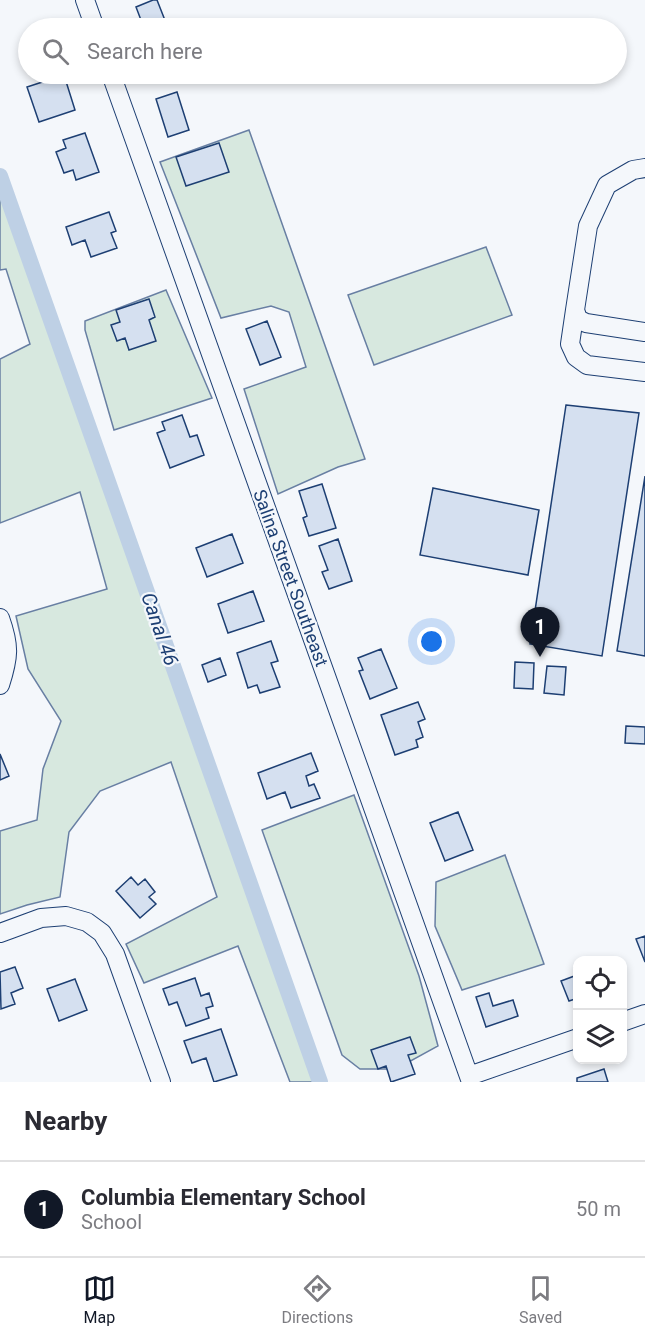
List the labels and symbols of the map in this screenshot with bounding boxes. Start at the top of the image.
street label: Salina Street Southeast [249,487,333,669]
water label: Canal 46 [136,589,184,669]
pin: 1 [520,608,560,657]
your location [417,627,446,656]

